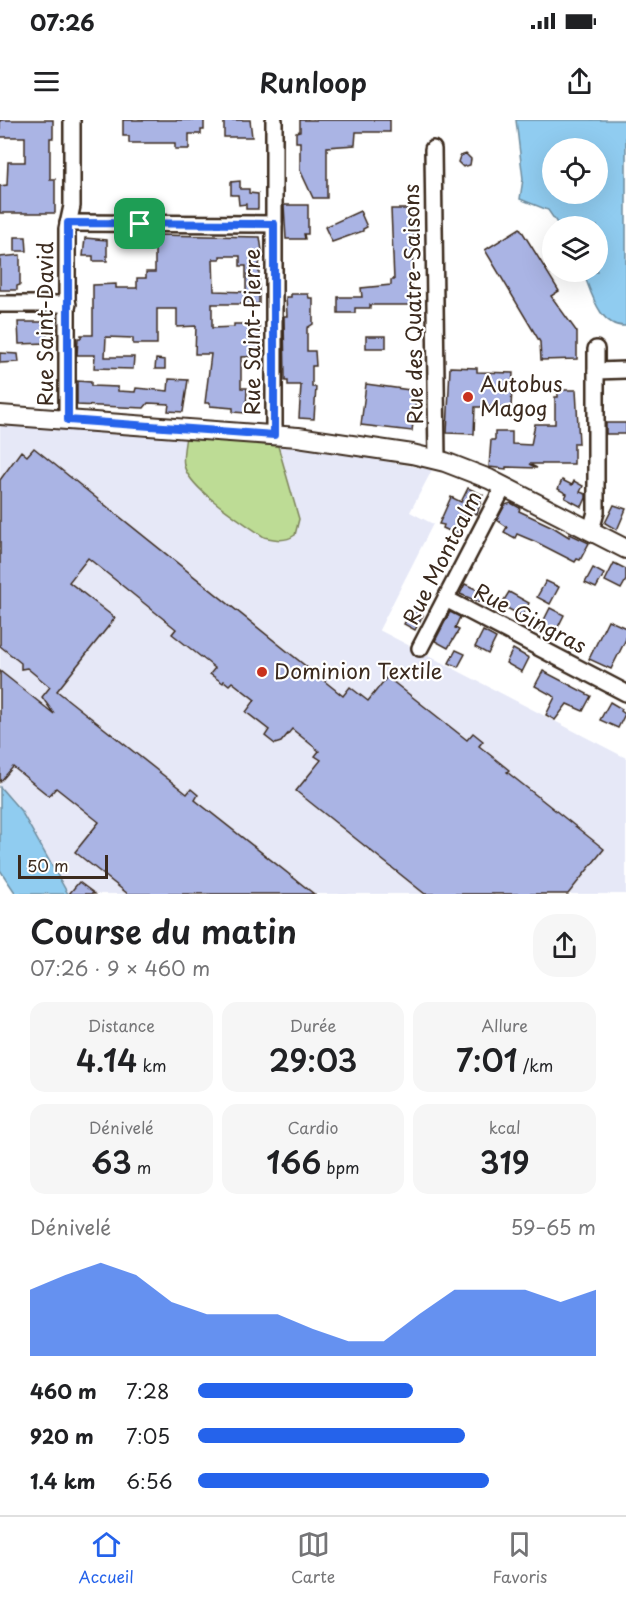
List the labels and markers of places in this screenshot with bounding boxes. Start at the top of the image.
pin [114,198,165,249]
place label: Autobus Magog [480,367,563,423]
marker: Autobus Magog [461,390,475,404]
place label: Dominion Textile [274,654,443,686]
marker: Dominion Textile [255,665,269,679]

